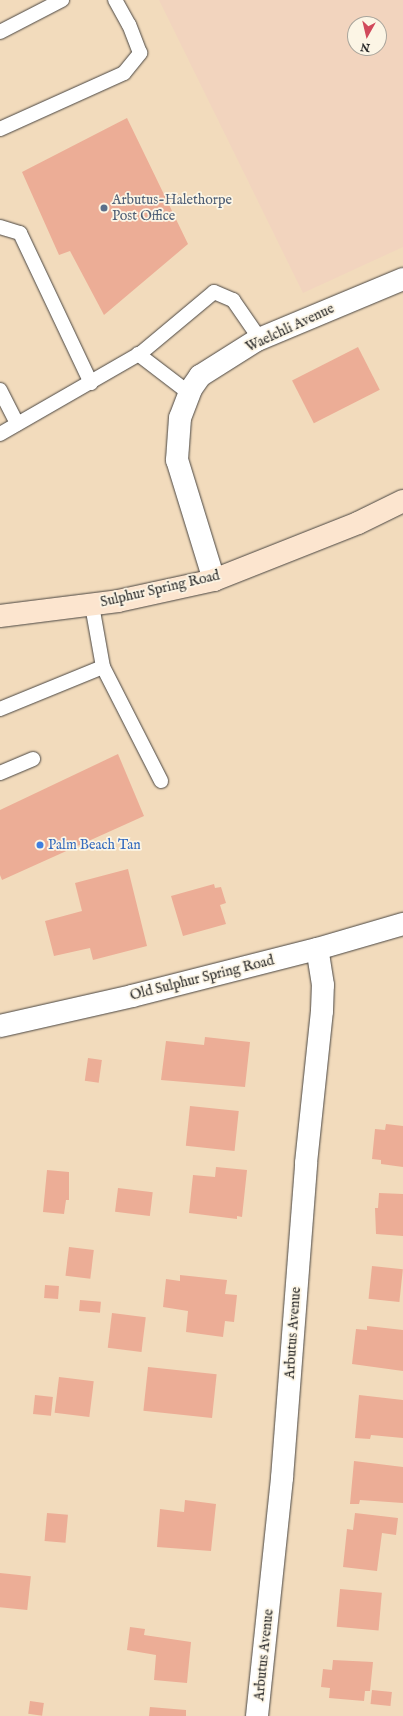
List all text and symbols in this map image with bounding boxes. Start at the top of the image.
north arrow [347,16,387,56]
text: N [360,39,371,54]
place label: Arbutus-Halethorpe Post Office [112,192,232,224]
marker: Arbutus-Halethorpe Post Office [99,203,109,213]
street label: Waelchli Avenue [243,300,337,356]
street label: Sulphur Spring Road [99,567,221,611]
place label: Palm Beach Tan [48,837,141,853]
marker: Palm Beach Tan [35,840,45,850]
street label: Old Sulphur Spring Road [128,952,276,1004]
street label: Arbutus Avenue [281,1286,305,1380]
street label: Arbutus Avenue [251,1608,277,1702]

